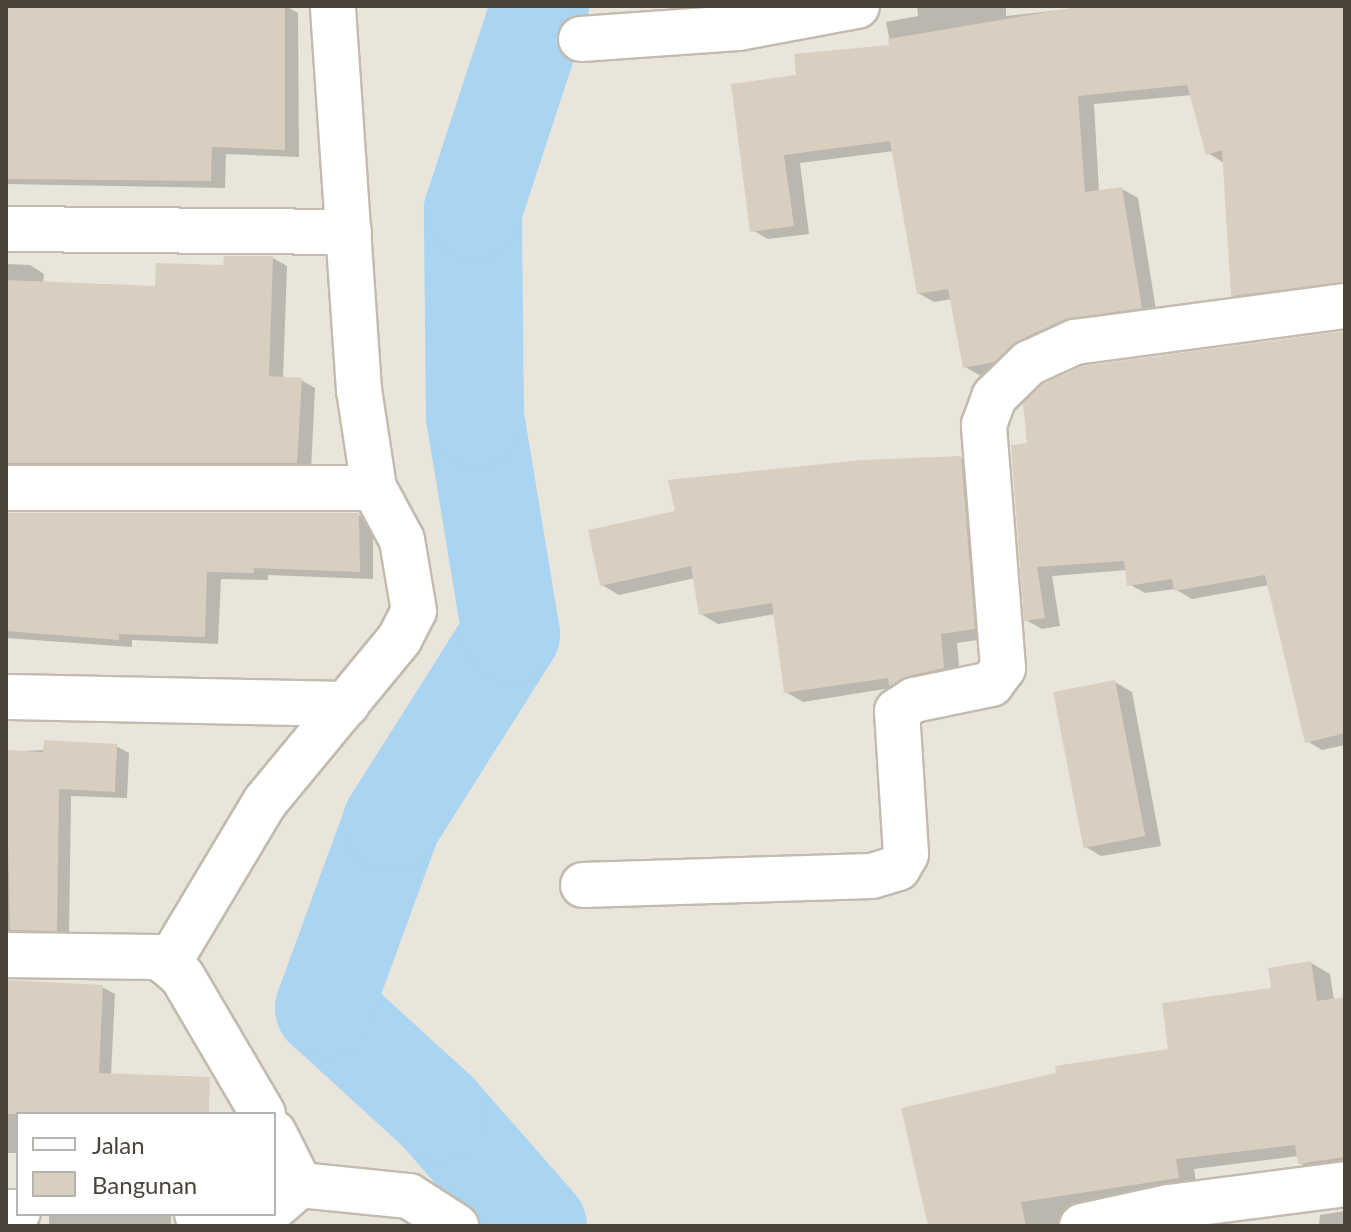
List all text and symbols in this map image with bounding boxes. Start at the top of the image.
legend [16,1112,276,1216]
text: Jalan [92,1130,145,1159]
text: Bangunan [92,1170,197,1199]

